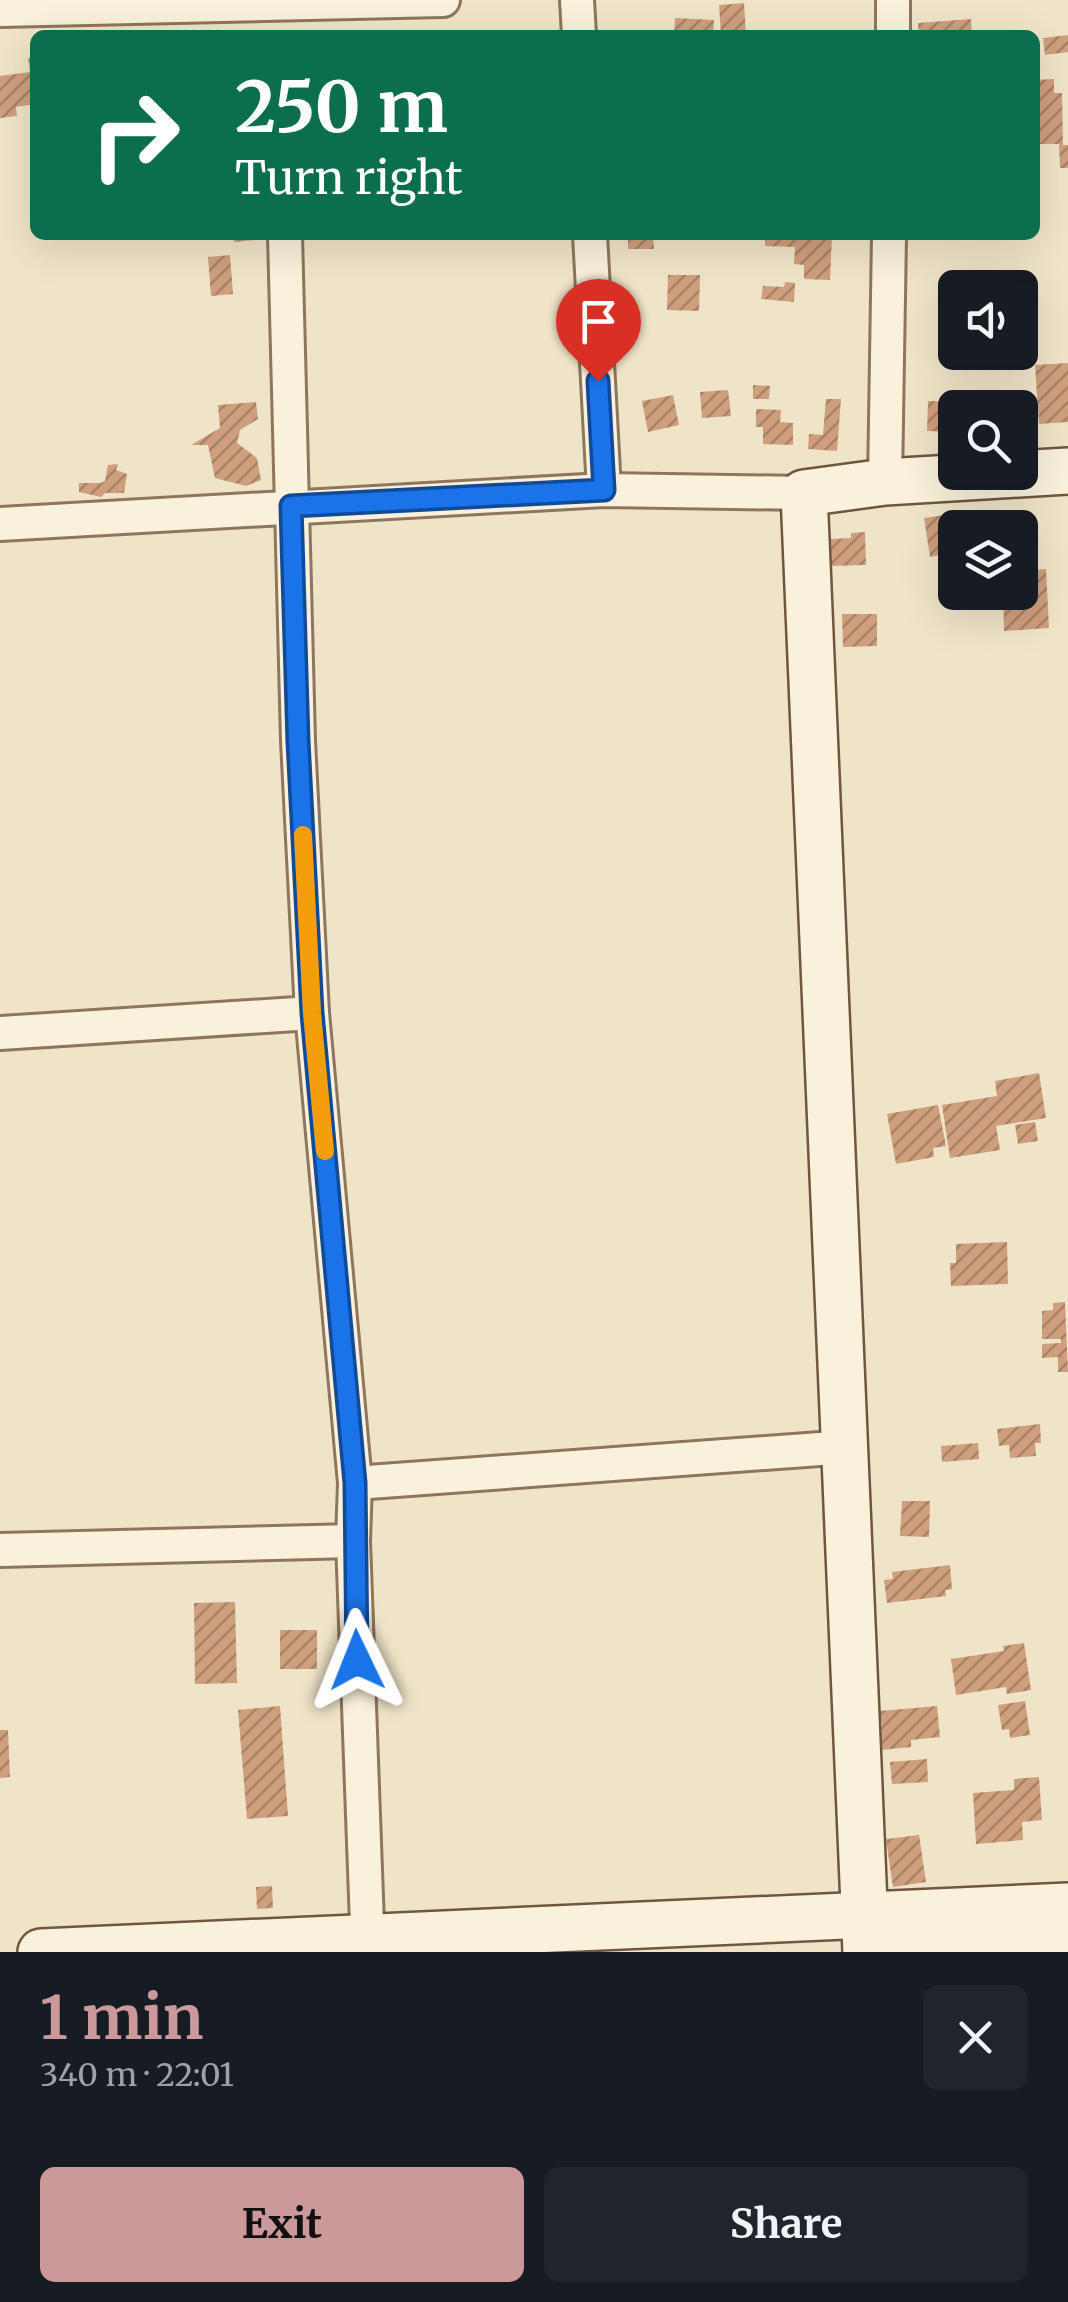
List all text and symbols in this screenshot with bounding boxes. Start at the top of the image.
text: 250 m [235,63,448,151]
icon: right [70,70,200,200]
text: Turn right [235,150,463,206]
map controls [938,270,1038,610]
button: sound [938,270,1038,370]
pin [556,279,641,382]
icon: arrive [571,294,626,349]
button: search [938,390,1038,490]
button: layers [938,510,1038,610]
position arrow [305,1608,409,1712]
text: 1 min [40,1980,203,2055]
button: close [923,1985,1028,2090]
text: 340 m · 22:01 [40,2055,234,2095]
button: Exit [40,2167,524,2282]
button: Share [544,2167,1028,2282]

